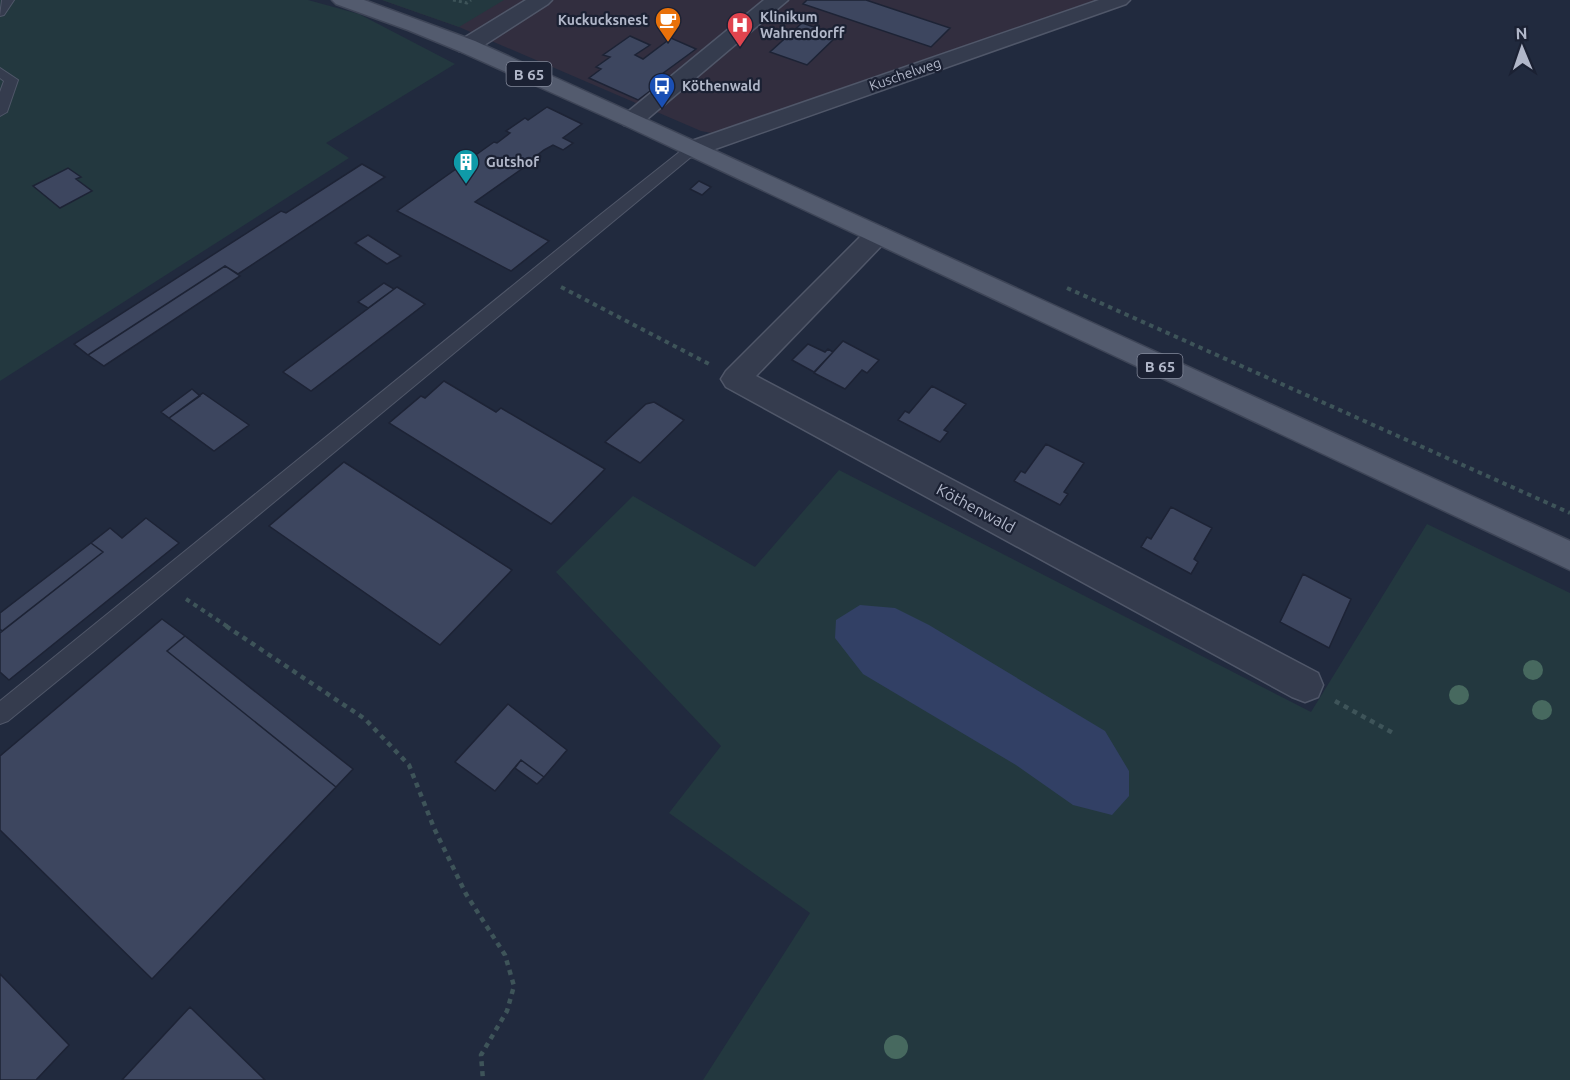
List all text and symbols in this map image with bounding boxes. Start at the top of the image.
cafe icon: Kuckucksnest [653,5,683,43]
place label: Klinikum Wahrendorff [760,9,845,41]
hospital icon: Klinikum Wahrendorff [725,10,755,48]
place label: Kuckucksnest [558,12,648,28]
north arrow [1492,18,1552,78]
text: N [1515,24,1528,42]
street label: Kuschelweg [867,54,943,94]
road number: B 65 [506,62,552,86]
bus stop icon: Köthenwald [647,71,677,109]
place label: Köthenwald [682,78,761,94]
building icon: Gutshof [451,147,481,185]
place label: Gutshof [486,154,539,170]
road number: B 65 [1138,354,1182,378]
street label: Köthenwald [934,480,1018,536]

